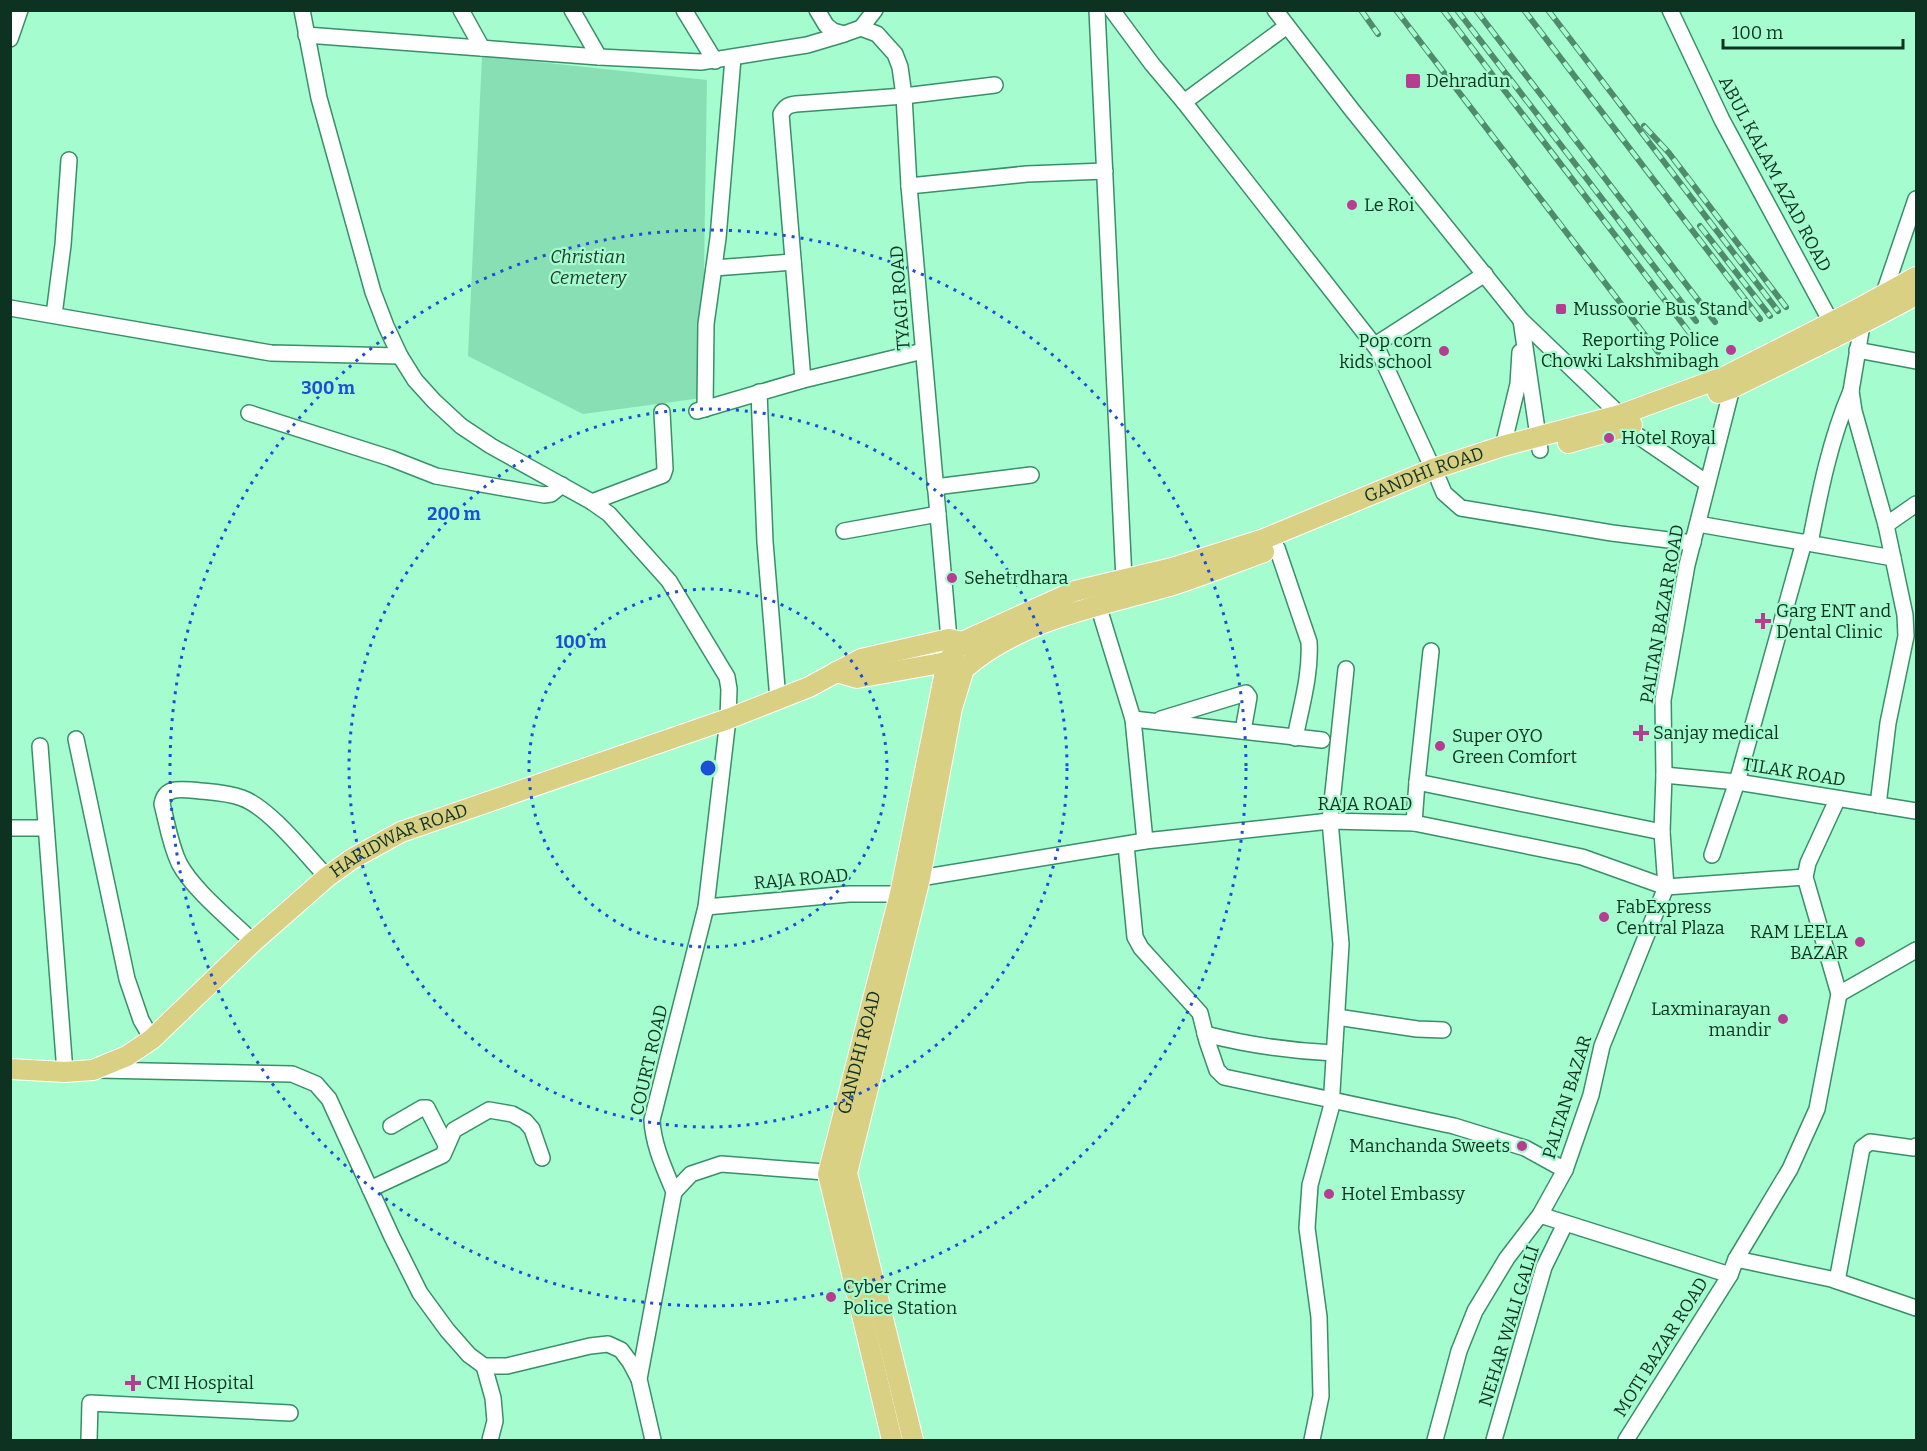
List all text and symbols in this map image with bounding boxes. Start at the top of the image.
scale bar [1723,12,1903,50]
text: 100 m [1732,22,1783,44]
place label: Dehradun [1426,70,1511,92]
marker: Dehradun [1404,72,1422,90]
street label: ABUL KALAM AZAD ROAD [1714,72,1836,276]
place label: Le Roi [1364,194,1414,216]
marker: Le Roi [1345,198,1359,212]
street label: TYAGI ROAD [885,245,915,351]
park label: Christian Cemetery [550,246,627,289]
place label: Mussoorie Bus Stand [1573,298,1748,320]
marker: Mussoorie Bus Stand [1554,302,1568,316]
place label: Reporting Police Chowki Lakshmibagh [1541,329,1719,372]
place label: Pop corn kids school [1339,330,1433,373]
marker: Reporting Police Chowki Lakshmibagh [1724,343,1738,357]
marker: Pop corn kids school [1437,344,1451,358]
text: 300 m [301,377,355,399]
place label: Hotel Royal [1621,427,1716,449]
marker: Hotel Royal [1602,431,1616,445]
street label: GANDHI ROAD [1361,442,1487,507]
text: 200 m [427,503,481,525]
street label: PALTAN BAZAR ROAD [1635,523,1689,705]
place label: Sehetrdhara [964,567,1069,589]
marker: Sehetrdhara [945,571,959,585]
place label: Garg ENT and Dental Clinic [1776,600,1892,643]
marker: Garg ENT and Dental Clinic [1754,612,1772,630]
text: 100 m [555,631,607,653]
place label: Sanjay medical [1653,722,1779,744]
place label: Super OYO Green Comfort [1452,725,1578,768]
marker: Sanjay medical [1634,726,1648,740]
marker: Super OYO Green Comfort [1433,739,1447,753]
street label: TILAK ROAD [1741,753,1847,791]
centre of rings [698,758,718,778]
street label: RAJA ROAD [1318,793,1413,815]
street label: HARIDWAR ROAD [326,799,471,882]
street label: RAJA ROAD [753,864,849,894]
place label: FabExpress Central Plaza [1616,896,1725,939]
marker: FabExpress Central Plaza [1597,910,1611,924]
place label: RAM LEELA BAZAR [1750,921,1848,964]
marker: RAM LEELA BAZAR [1853,935,1867,949]
street label: GANDHI ROAD [833,989,886,1117]
place label: Laxminarayan mandir [1651,998,1772,1041]
street label: COURT ROAD [626,1002,672,1118]
marker: Laxminarayan mandir [1776,1012,1790,1026]
street label: PALTAN BAZAR [1538,1032,1596,1161]
place label: Manchanda Sweets [1349,1135,1510,1157]
marker: Manchanda Sweets [1515,1139,1529,1153]
place label: Hotel Embassy [1341,1183,1466,1205]
marker: Hotel Embassy [1322,1187,1336,1201]
street label: NEHAR WALI GALLI [1474,1243,1544,1409]
street label: MOTI BAZAR ROAD [1609,1273,1713,1421]
place label: Cyber Crime Police Station [843,1276,958,1319]
marker: Cyber Crime Police Station [824,1290,838,1304]
place label: CMI Hospital [146,1372,254,1394]
marker: CMI Hospital [124,1374,142,1392]

